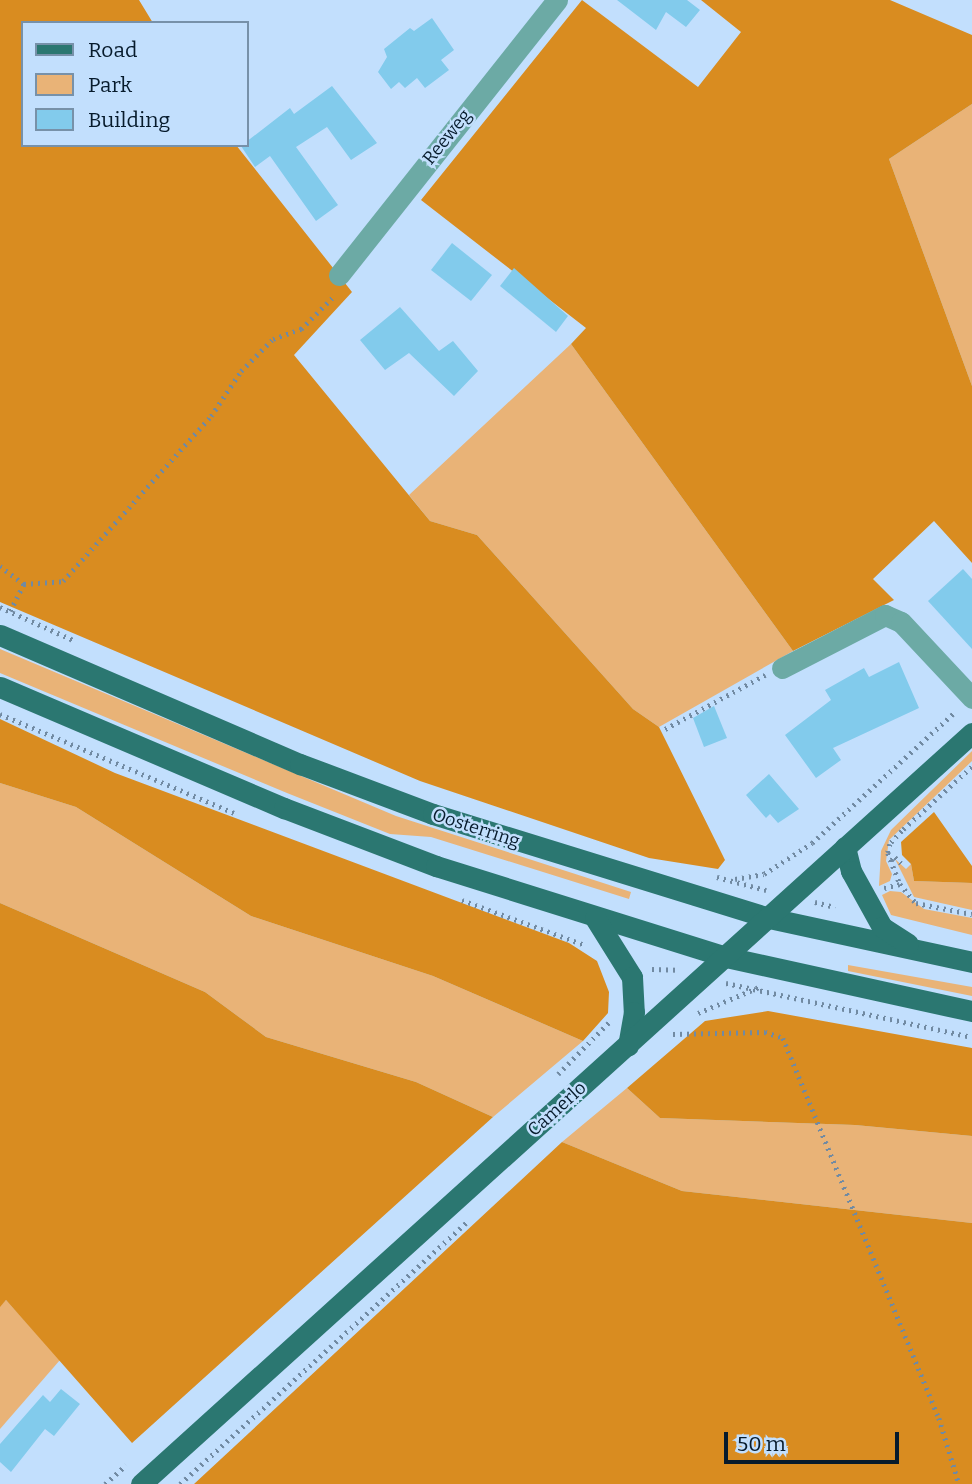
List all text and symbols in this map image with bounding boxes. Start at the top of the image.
legend [21,21,248,147]
text: Road [88,37,137,63]
text: Park [88,72,132,98]
street label: Reeweg [418,105,476,169]
text: Building [88,107,170,133]
street label: Oosterring [430,804,522,852]
street label: Camerlo [523,1077,591,1141]
scale bar [727,1418,902,1462]
text: 50 m [737,1431,786,1457]

